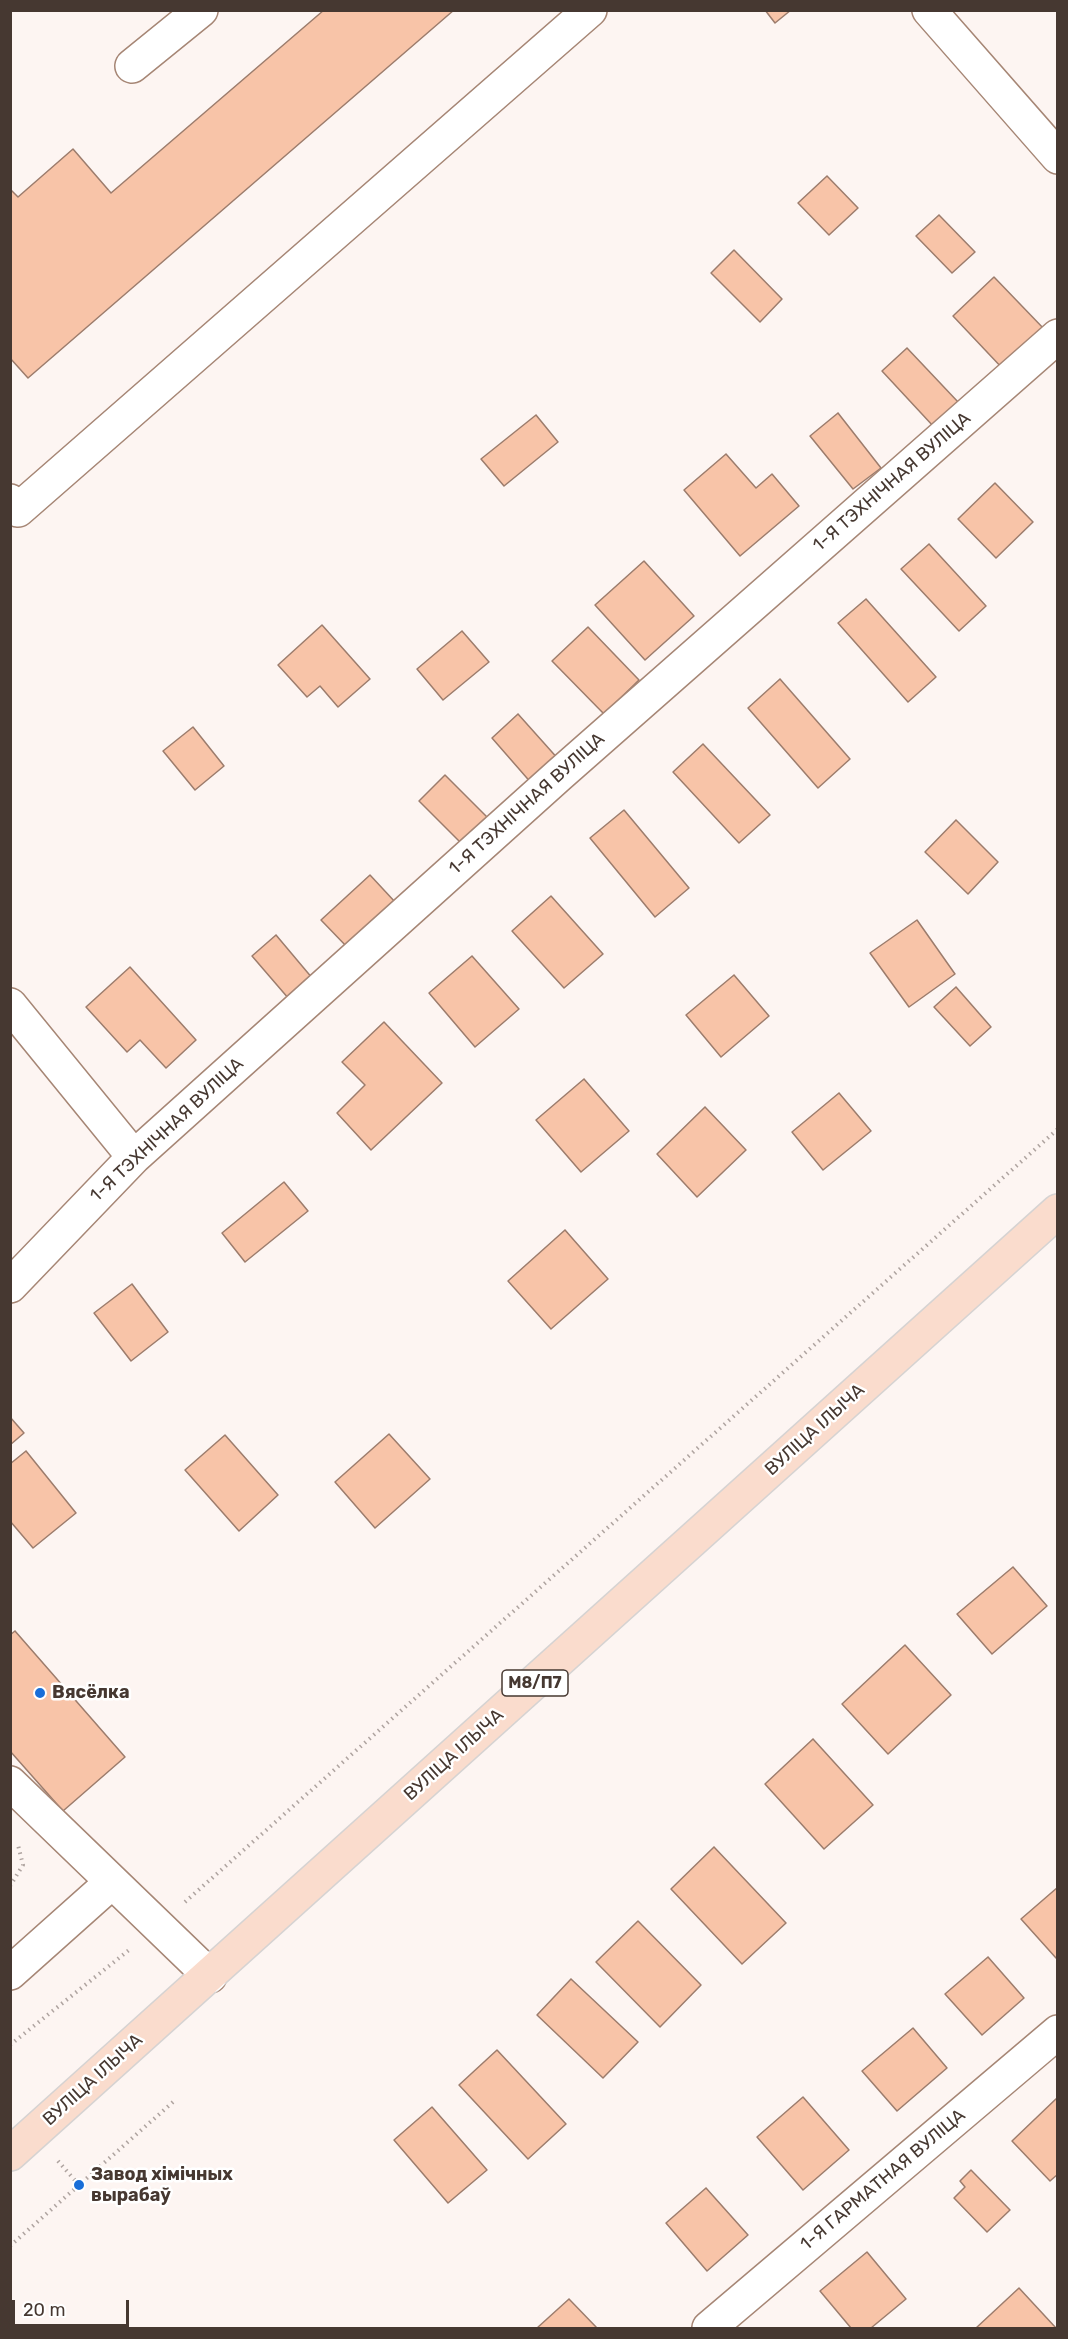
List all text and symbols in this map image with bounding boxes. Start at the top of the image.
street label: 1-Я ТЭХНІЧНАЯ ВУЛІЦА [809,408,975,556]
street label: 1-Я ТЭХНІЧНАЯ ВУЛІЦА [445,728,609,880]
street label: 1-Я ТЭХНІЧНАЯ ВУЛІЦА [86,1053,248,1207]
street label: ВУЛІЦА ІЛЬІЧА [761,1380,869,1480]
road number: М8/П7 [502,1670,568,1696]
place label: Вясёлка [52,1682,130,1704]
marker: Вясёлка [33,1686,47,1700]
street label: ВУЛІЦА ІЛЬІЧА [400,1705,508,1805]
street label: ВУЛІЦА ІЛЬІЧА [39,2030,147,2130]
street label: 1-Я ГАРМАТНАЯ ВУЛІЦА [796,2105,970,2255]
place label: Завод хімічных вырабаў [91,2164,233,2206]
marker: Завод хімічных вырабаў [72,2178,86,2192]
scale bar [15,2288,132,2326]
text: 20 m [23,2299,65,2321]

